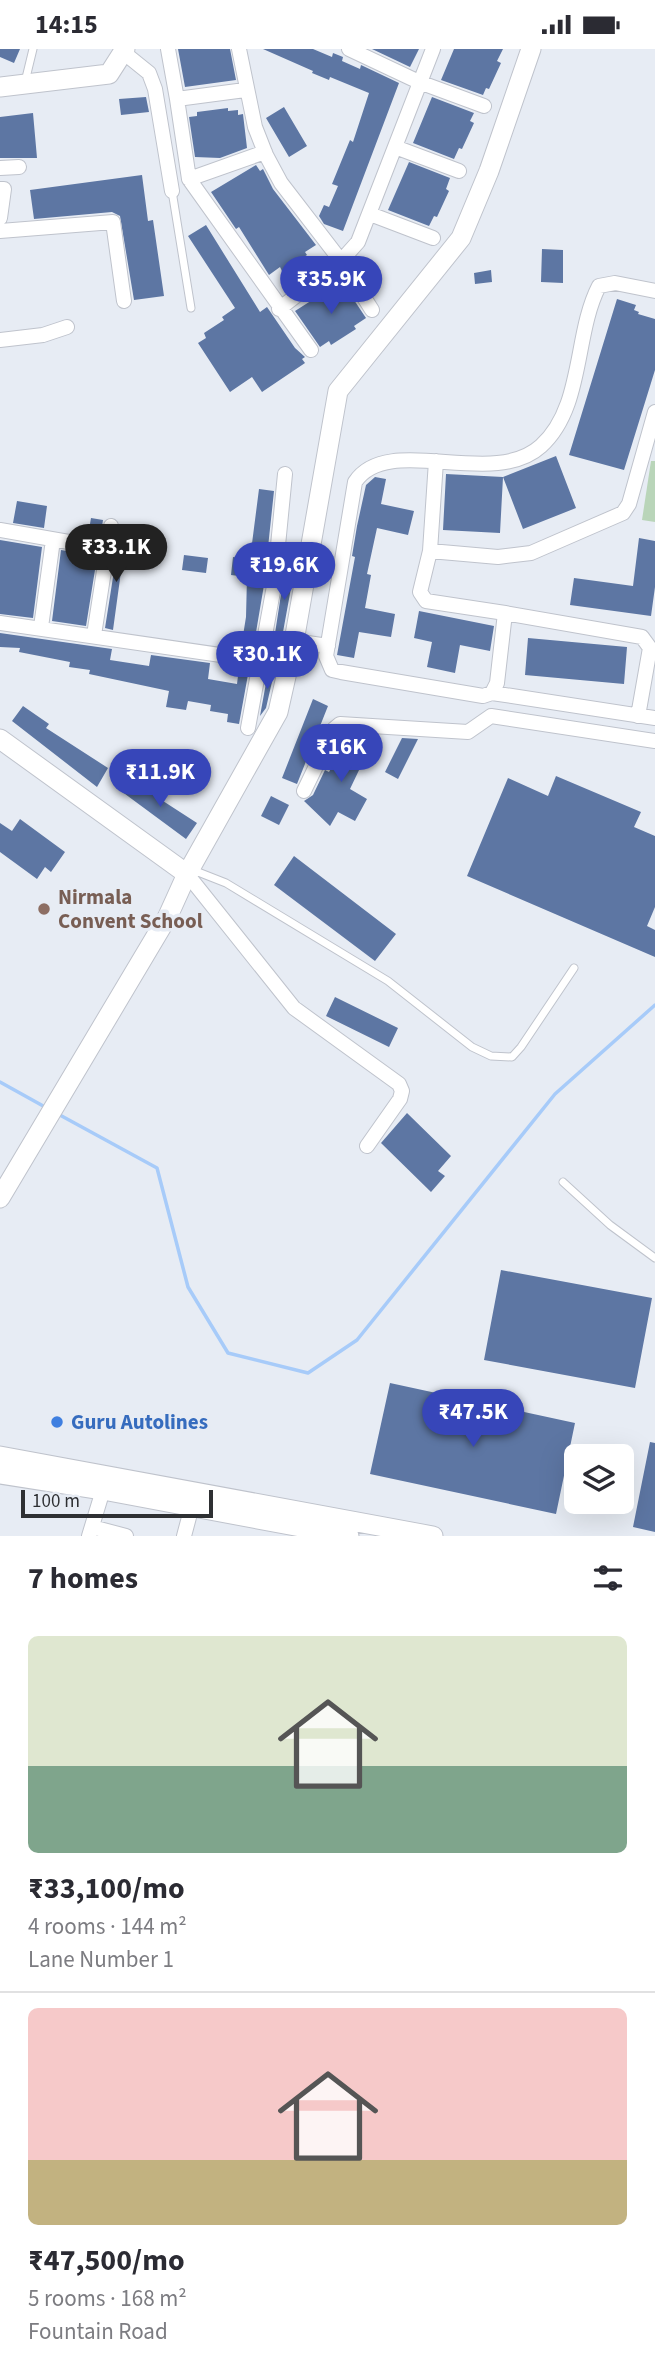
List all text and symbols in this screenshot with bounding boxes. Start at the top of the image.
text: 14:15 [35,6,98,43]
pin: ₹35.9K [274,257,388,316]
text: ₹35.9K [296,262,366,295]
pin: ₹33.1K [59,525,173,584]
text: ₹33.1K [81,530,151,563]
pin: ₹19.6K [227,543,341,602]
text: ₹19.6K [249,548,319,581]
pin: ₹30.1K [210,631,324,691]
text: ₹30.1K [232,637,302,670]
pin: ₹16K [300,725,382,784]
text: ₹16K [316,730,366,763]
pin: ₹11.9K [103,749,217,809]
text: ₹11.9K [125,755,195,788]
place label: Nirmala Convent School [58,882,203,936]
marker: Nirmala Convent School [36,901,52,917]
pin: ₹47.5K [416,1389,530,1449]
text: ₹47.5K [438,1395,508,1428]
place label: Guru Autolines [71,1407,208,1437]
marker: Guru Autolines [49,1414,65,1430]
map controls [564,1444,634,1514]
button: layers [564,1444,634,1514]
scale bar [21,1487,214,1519]
text: 100 m [32,1488,80,1515]
text: 7 homes [28,1557,138,1600]
icon: filters [589,1559,627,1597]
icon: home [265,1681,391,1807]
text: ₹33,100/mo [28,1867,185,1910]
text: 4 rooms · 144 m² [28,1910,187,1943]
text: Lane Number 1 [28,1943,174,1976]
icon: home [265,2053,391,2179]
text: ₹47,500/mo [28,2239,185,2282]
text: 5 rooms · 168 m² [28,2282,187,2315]
text: Fountain Road [28,2315,168,2348]

